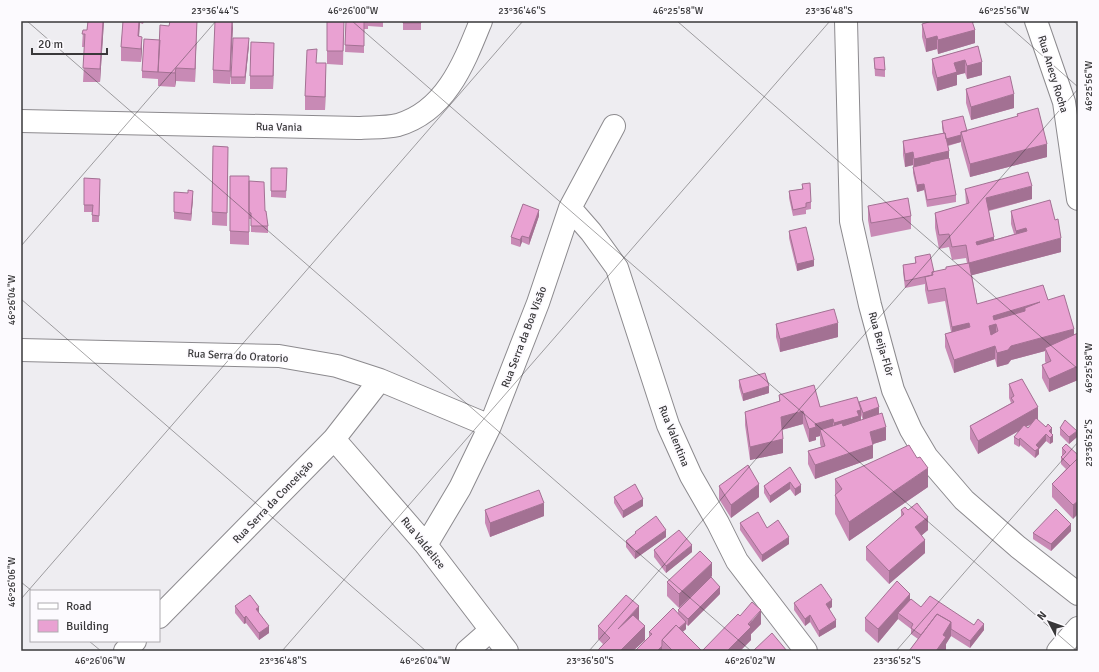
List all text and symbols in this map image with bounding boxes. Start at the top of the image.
text: 23°36'44"S [191,5,239,17]
text: 46°26'00"W [328,5,379,17]
text: 23°36'46"S [498,5,546,17]
text: 46°25'58"W [653,5,704,17]
text: 23°36'48"S [805,5,853,17]
text: 46°25'56"W [979,5,1030,17]
scale bar [32,30,107,56]
street label: Rua Anecy Rocha [1035,34,1071,115]
text: 20 m [38,37,63,52]
text: 46°25'56"W [1083,60,1095,111]
street label: Rua Vania [256,120,303,134]
text: 46°26'04"W [6,274,18,325]
street label: Rua Serra da Boa Visão [499,284,549,390]
street label: Rua Beija-Flôr [866,310,896,378]
text: 46°25'58"W [1083,342,1095,393]
street label: Rua Serra do Oratorio [187,347,289,365]
street label: Rua Valentina [656,403,692,469]
text: 23°36'52"S [1083,419,1095,467]
street label: Rua Serra da Conceição [230,458,316,546]
street label: Rua Valdelice [398,514,448,572]
text: 46°26'06"W [6,556,18,607]
legend [30,590,160,642]
text: Road [66,599,92,614]
north arrow [1029,602,1069,642]
text: N [1034,609,1049,623]
text: Building [66,619,109,634]
text: 46°26'06"W [75,655,126,667]
text: 23°36'48"S [259,655,307,667]
text: 46°26'04"W [400,655,451,667]
text: 23°36'50"S [566,655,614,667]
text: 46°26'02"W [725,655,776,667]
text: 23°36'52"S [873,655,921,667]

